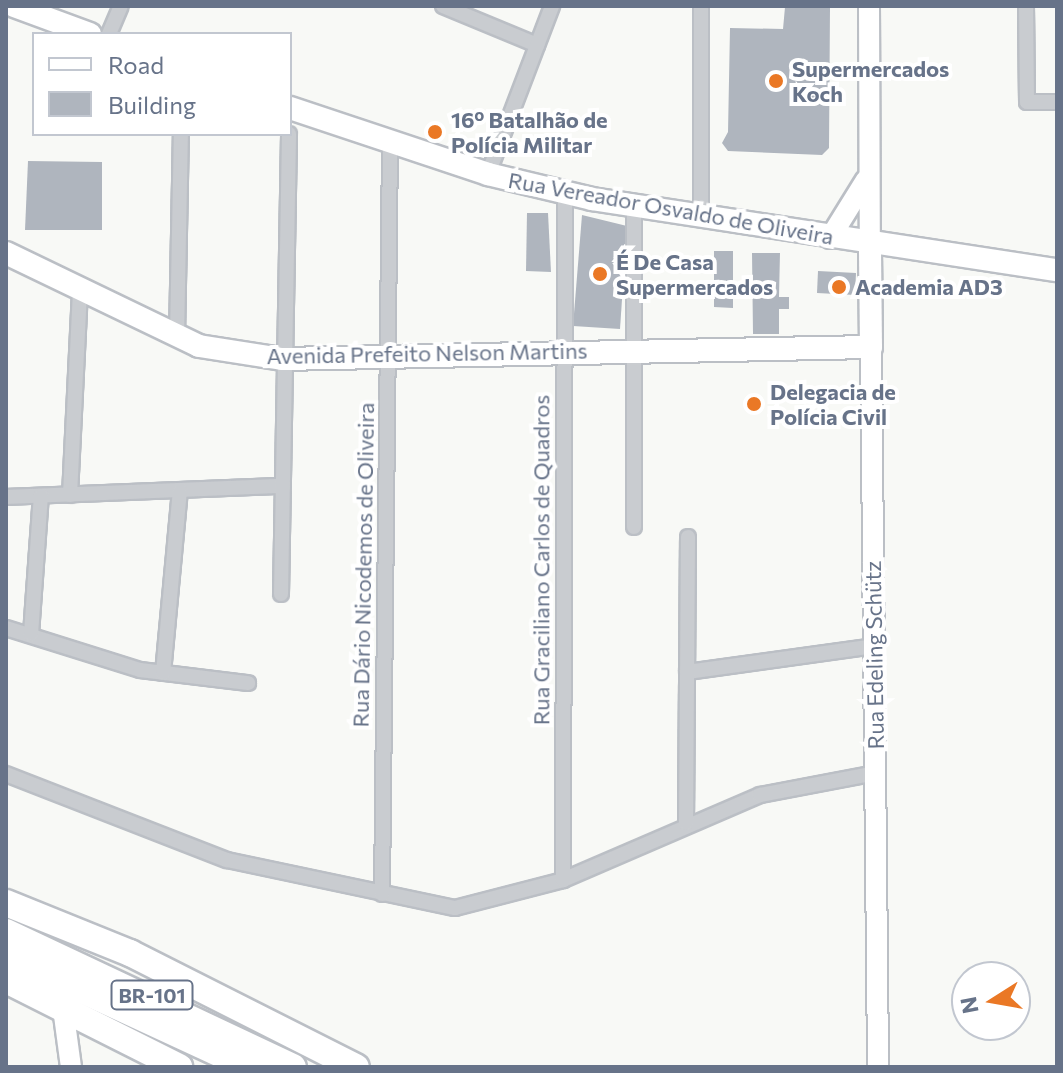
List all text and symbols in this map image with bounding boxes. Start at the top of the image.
legend [32,32,292,136]
text: Road [108,50,164,79]
place label: Supermercados Koch [792,55,949,106]
marker: Supermercados Koch [767,72,785,90]
text: Building [108,90,196,119]
place label: 16º Batalhão de Polícia Militar [451,106,608,158]
marker: 16º Batalhão de Polícia Militar [426,123,444,141]
street label: Rua Vereador Osvaldo de Oliveira [506,166,836,250]
place label: É De Casa Supermercados [616,248,773,300]
marker: É De Casa Supermercados [591,265,609,283]
place label: Academia AD3 [855,274,1003,300]
marker: Academia AD3 [830,278,848,296]
street label: Avenida Prefeito Nelson Martins [266,337,588,369]
place label: Delegacia de Polícia Civil [770,378,896,430]
street label: Rua Graciliano Carlos de Quadros [528,395,554,725]
marker: Delegacia de Polícia Civil [745,395,763,413]
street label: Rua Dário Nicodemos de Oliveira [347,402,379,728]
street label: Rua Edeling Schütz [859,560,889,750]
north arrow [951,961,1031,1041]
road number: BR-101 [110,979,194,1011]
text: N [954,995,984,1016]

